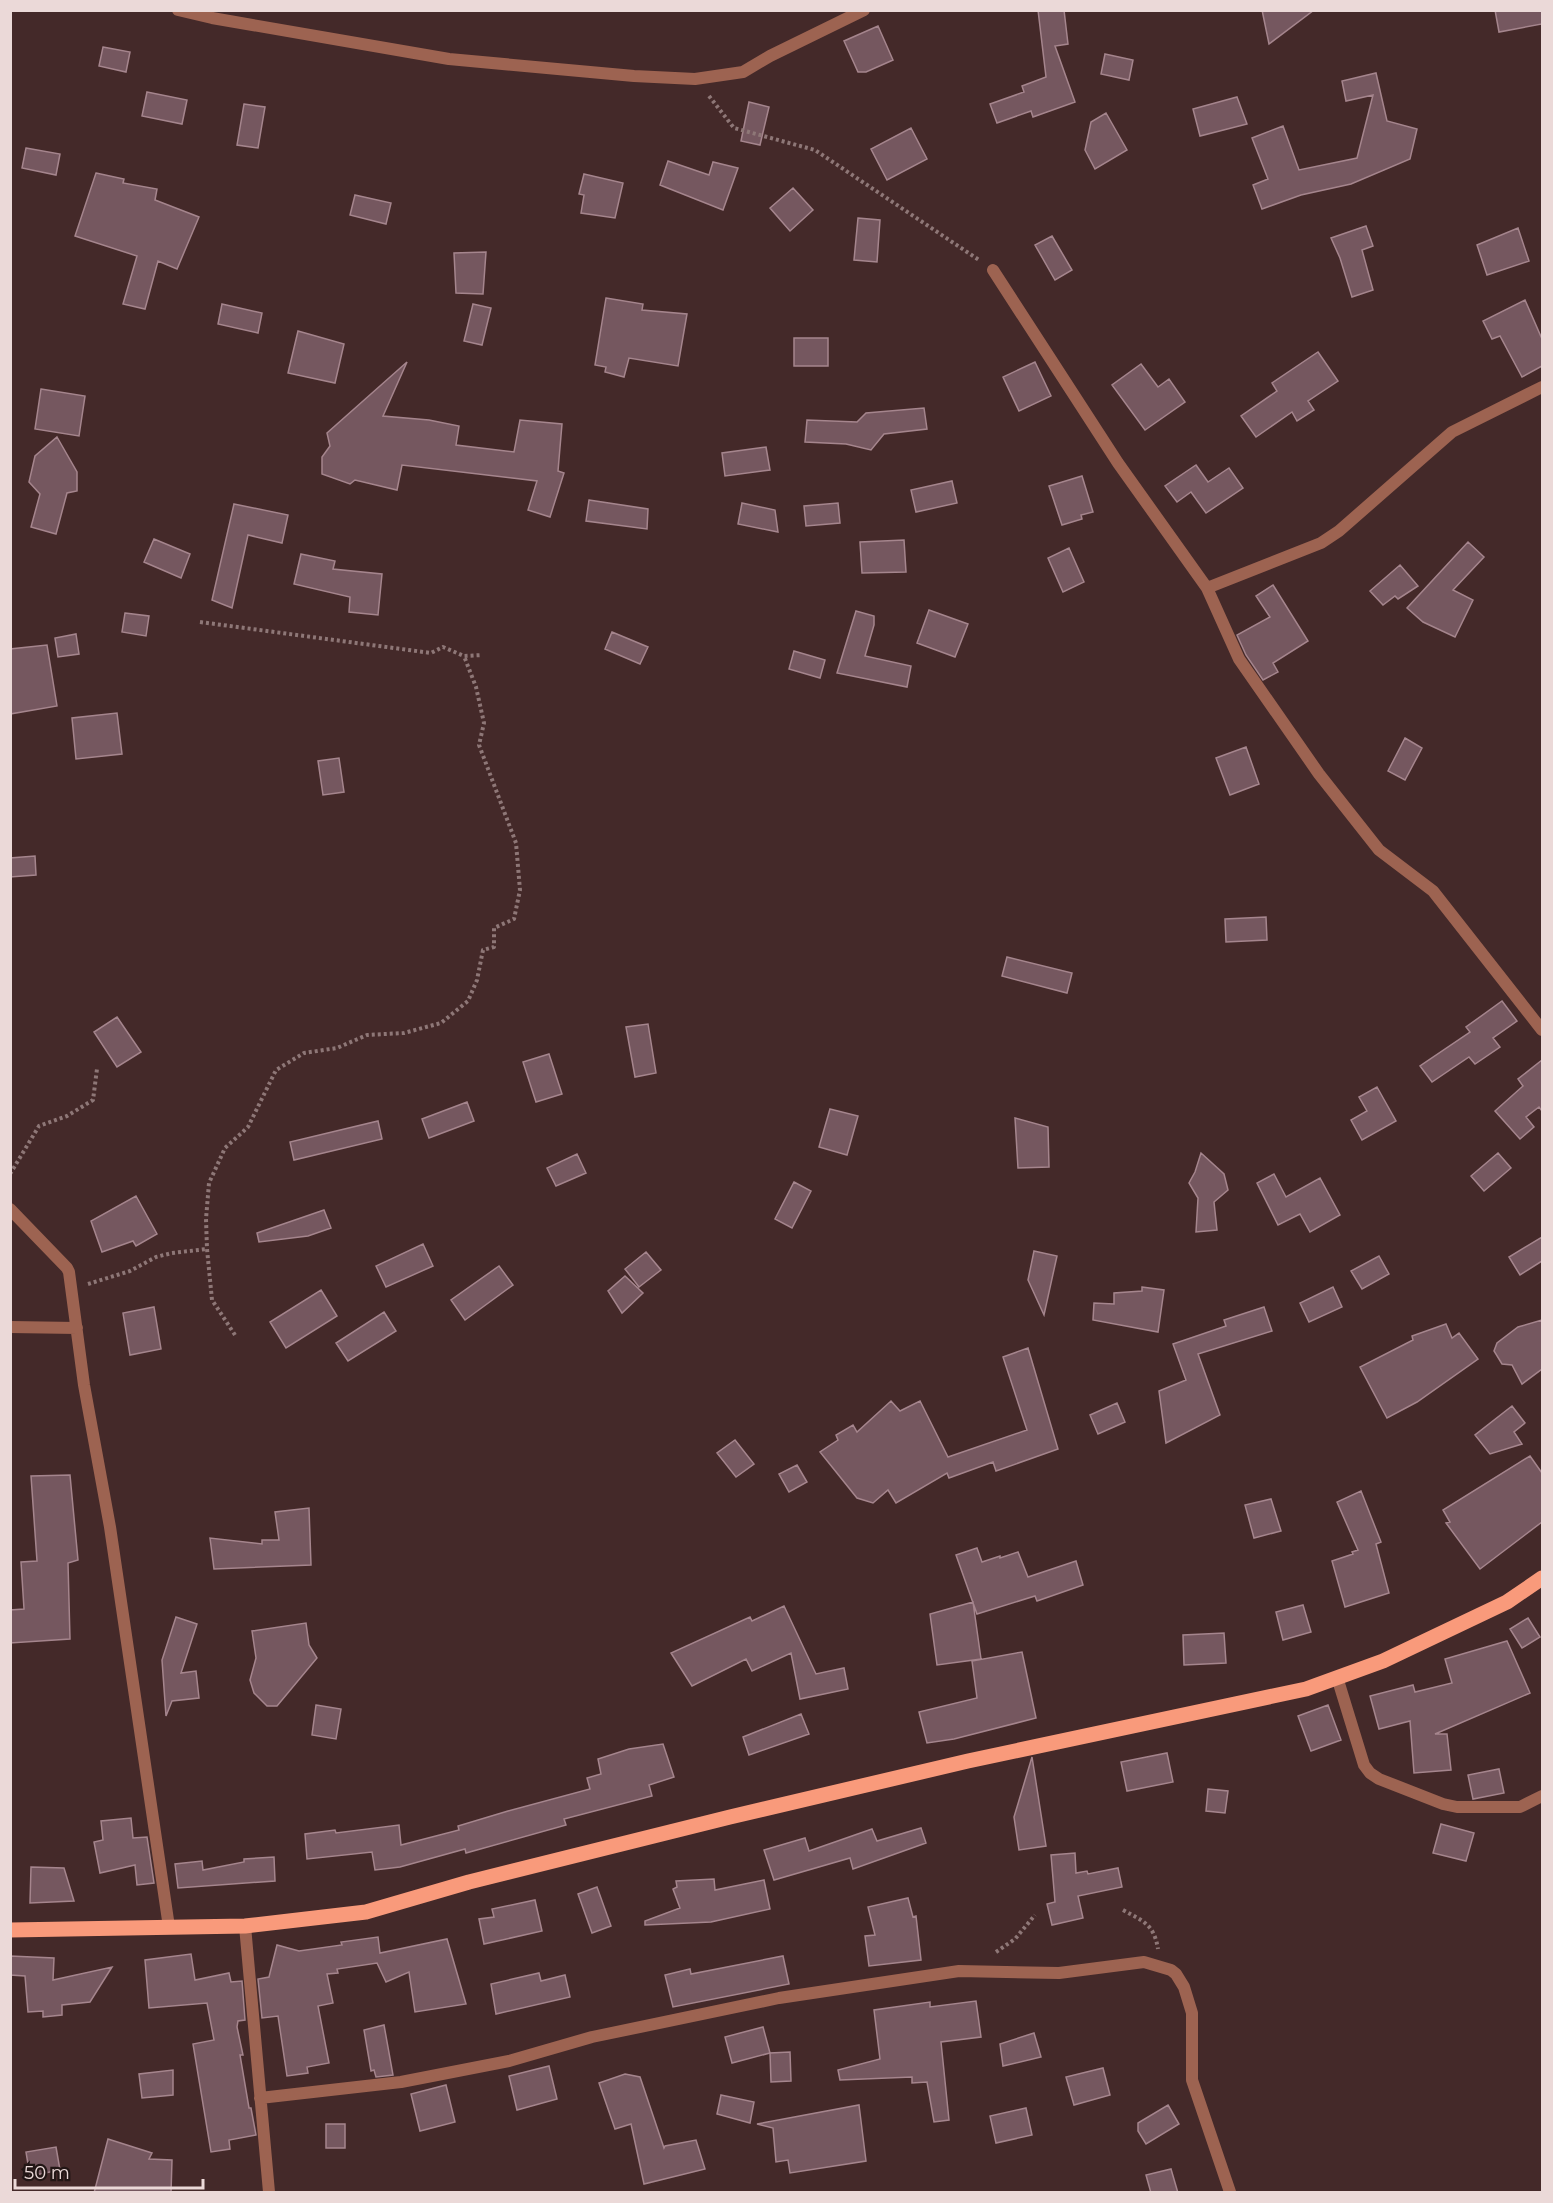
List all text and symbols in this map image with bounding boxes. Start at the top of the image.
scale bar [15,2152,202,2190]
text: 50 m [24,2162,70,2184]

